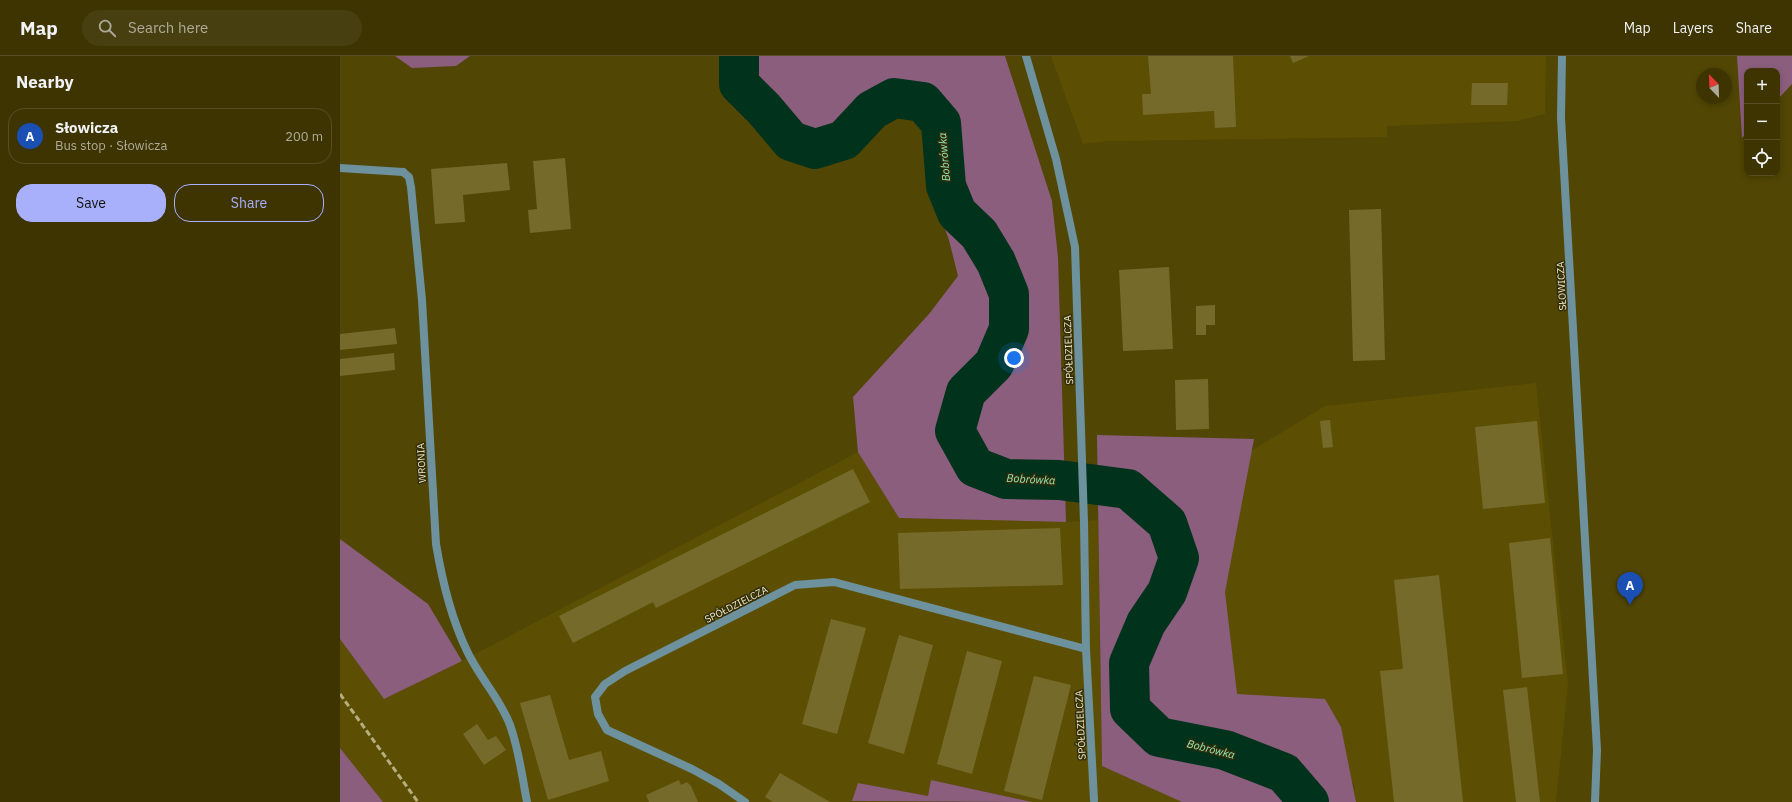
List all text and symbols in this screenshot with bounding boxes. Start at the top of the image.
search box [82,10,362,46]
text: Map [20,16,58,40]
icon: search [96,17,118,39]
text: Search here [128,18,208,37]
text: Map [1624,19,1651,37]
text: Layers [1673,19,1714,37]
text: Share [1736,19,1772,37]
north arrow [1696,68,1732,104]
map controls [1744,68,1780,176]
button: + [1744,68,1780,104]
text: Nearby [16,71,74,93]
button: − [1744,104,1780,140]
text: Słowicza [55,118,118,137]
text: A [26,128,34,145]
text: 200 m [285,128,323,145]
water label: Bobrówka [935,132,953,182]
text: Bus stop · Słowicza [55,137,167,154]
button: locate [1744,140,1780,176]
button: Save [16,184,166,222]
button: Share [174,184,324,222]
street label: SŁOWICZA [1554,261,1569,311]
street label: SPÓŁDZIELCZA [1061,315,1076,385]
your location [1004,348,1024,368]
street label: WRONIA [414,442,429,483]
water label: Bobrówka [1006,471,1056,487]
pin: A [1617,572,1643,605]
street label: SPÓŁDZIELCZA [702,583,771,626]
street label: SPÓŁDZIELCZA [1072,689,1089,760]
water label: Bobrówka [1186,736,1236,762]

